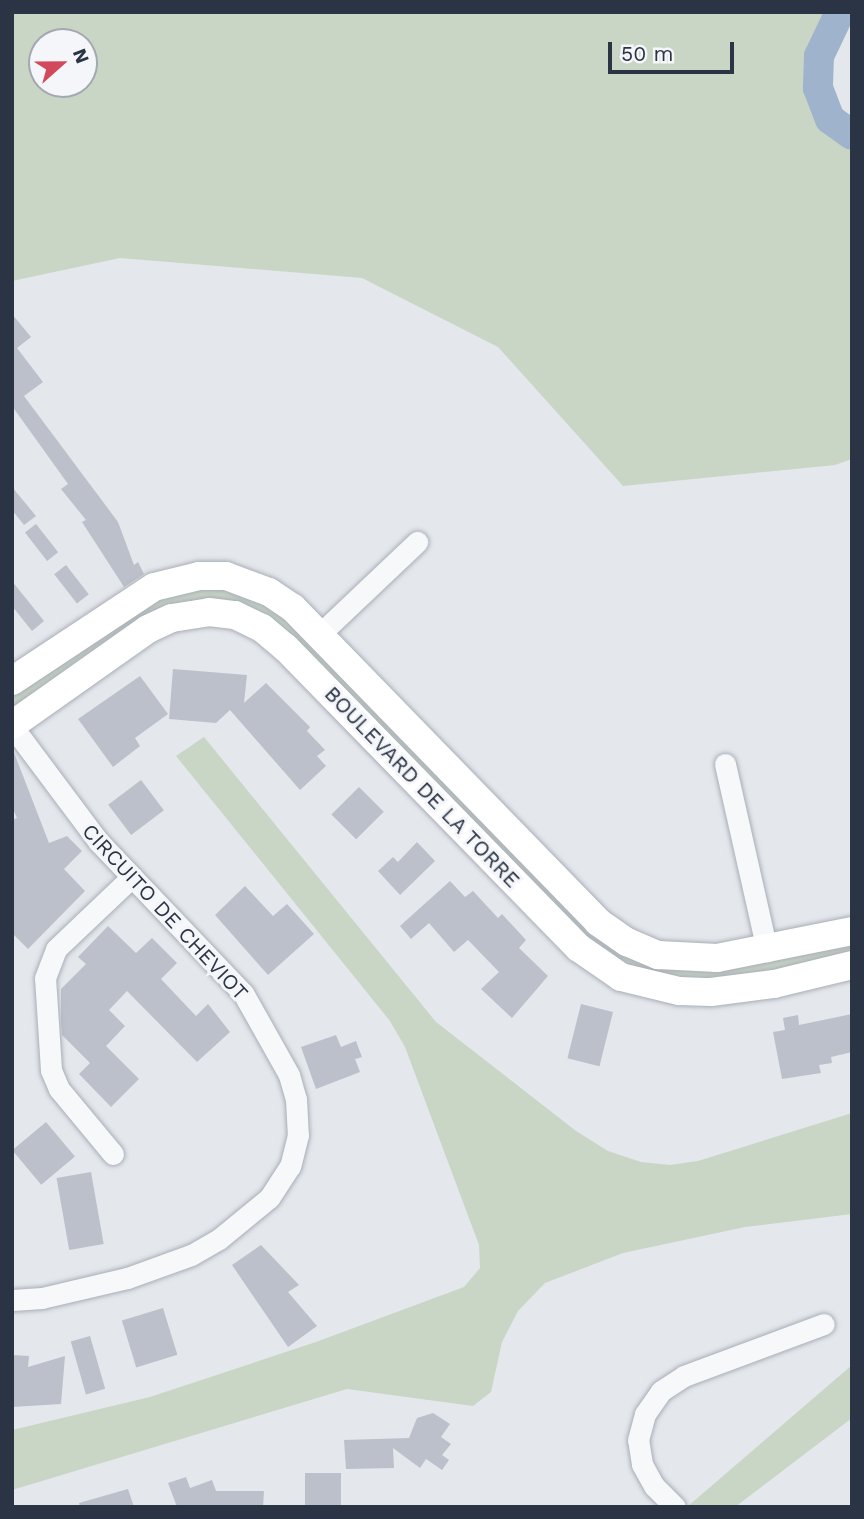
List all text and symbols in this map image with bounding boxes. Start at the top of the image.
north arrow [28,28,98,98]
scale bar [612,28,738,72]
text: 50 m [621,41,673,66]
text: N [68,45,94,67]
street label: BOULEVARD DE LA TORRE [319,681,525,893]
street label: CIRCUITO DE CHEVIOT [77,819,253,1005]

